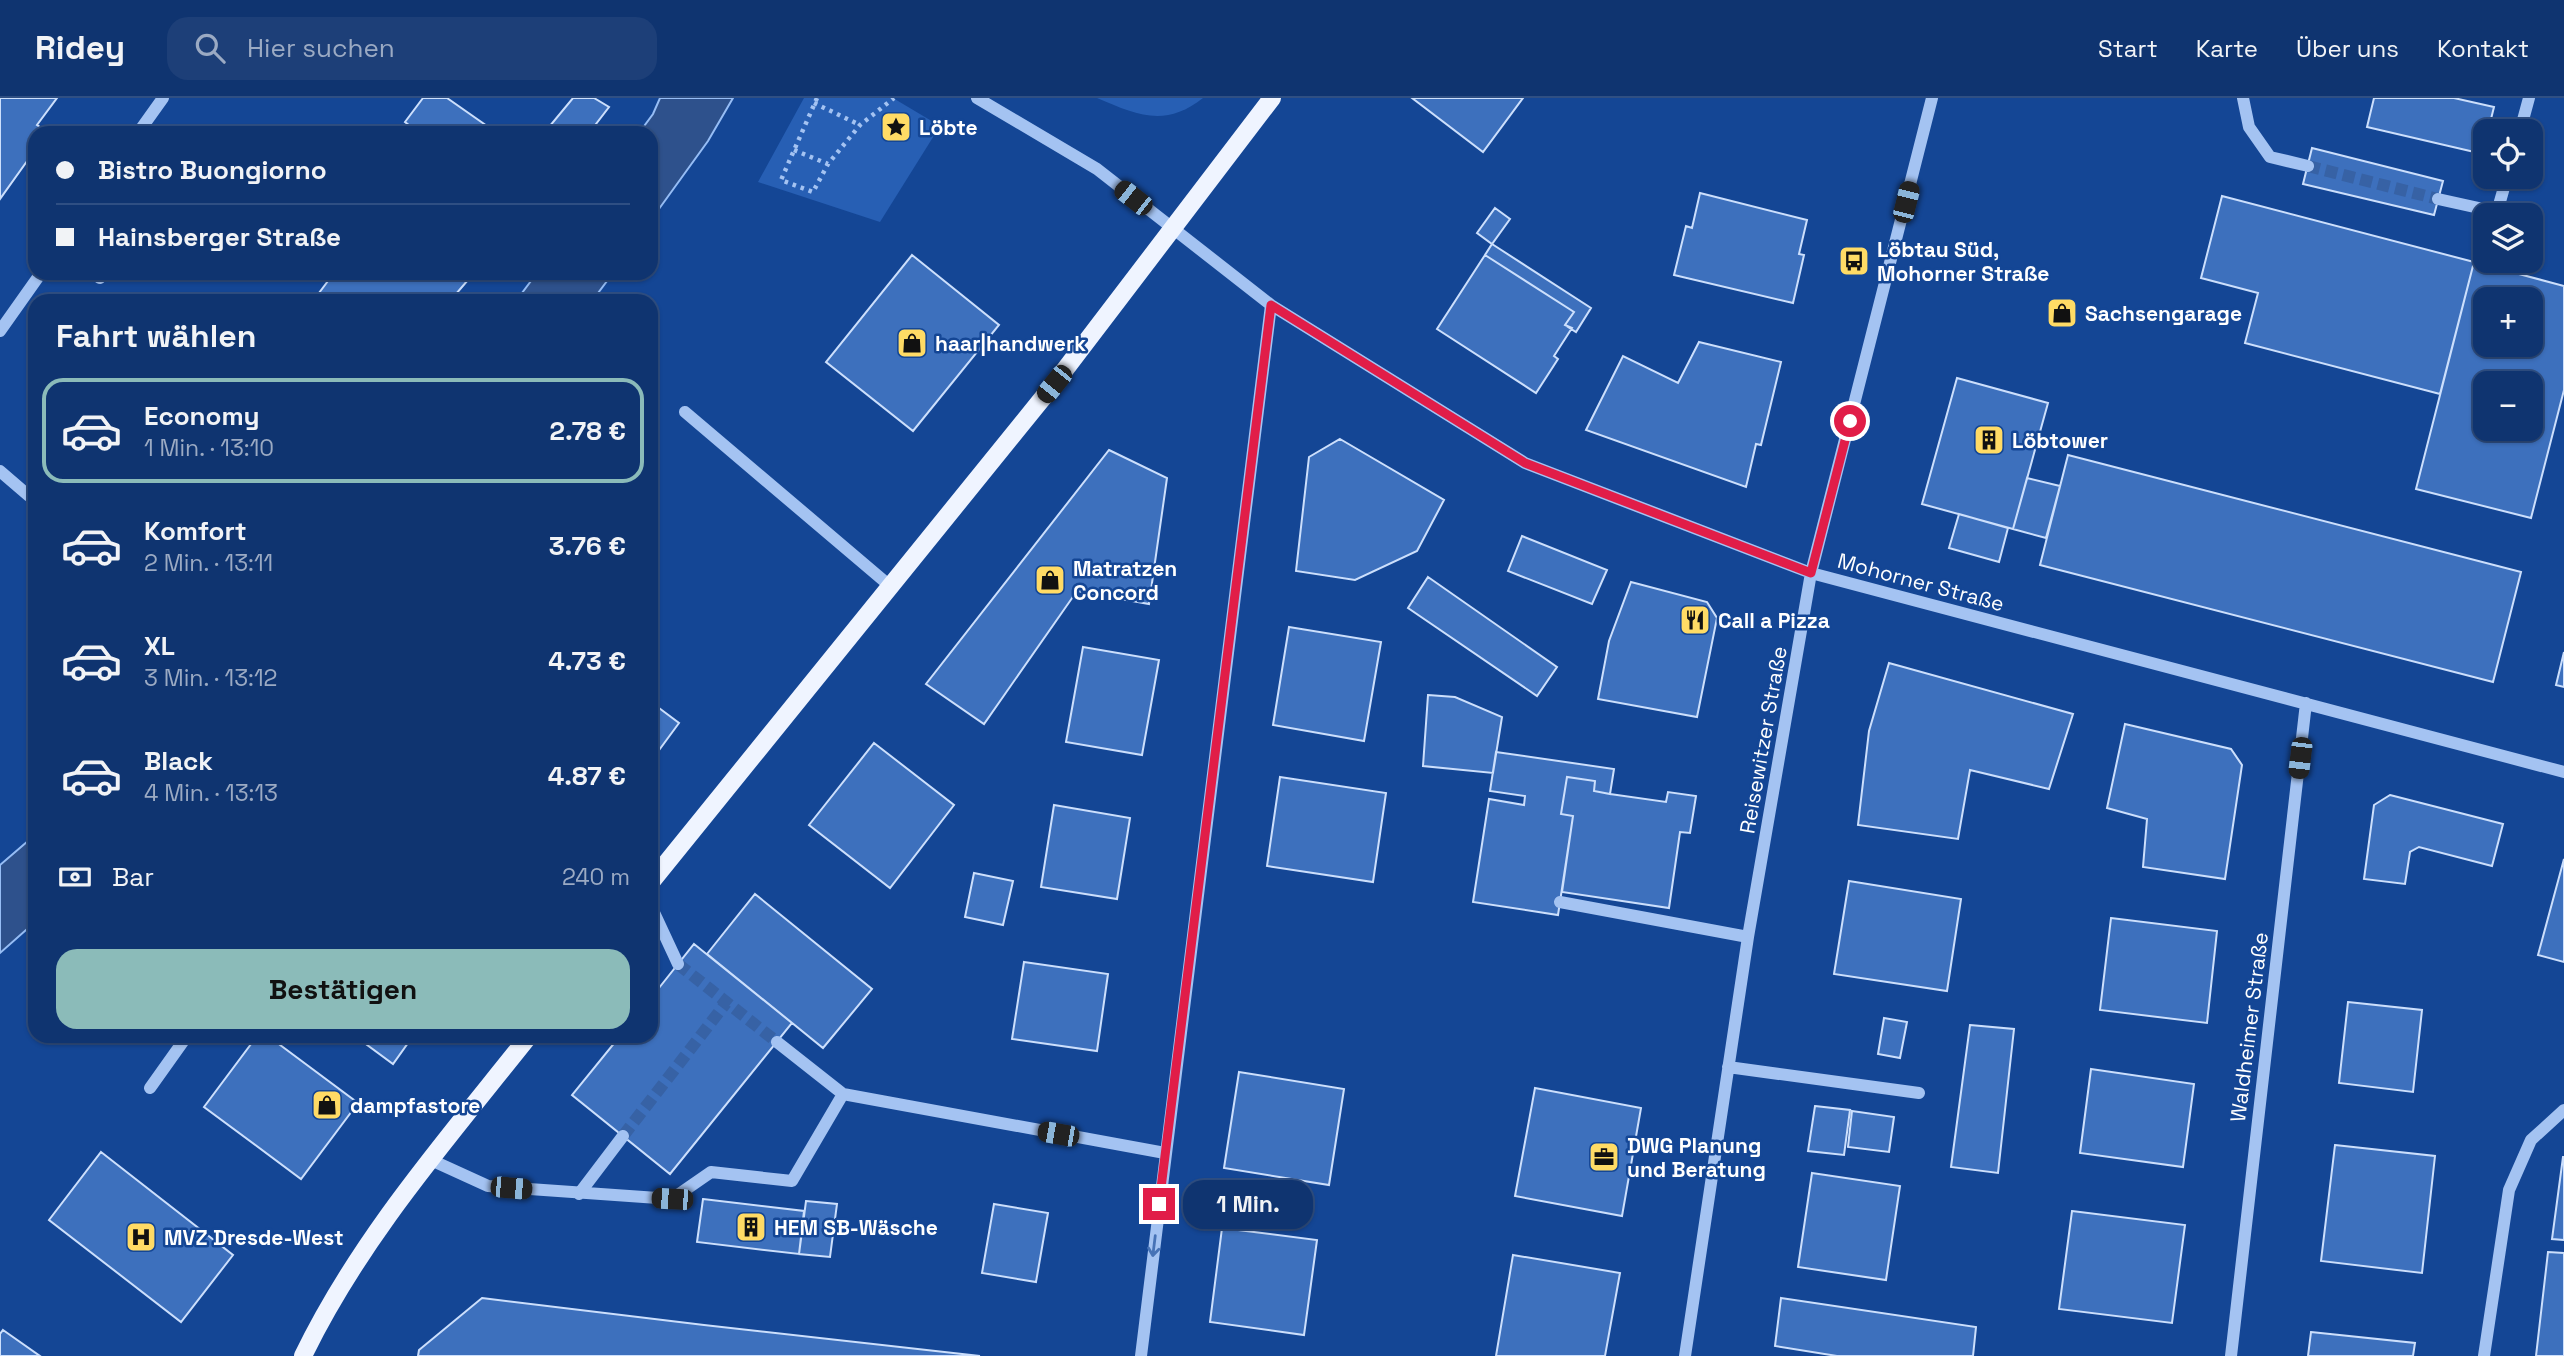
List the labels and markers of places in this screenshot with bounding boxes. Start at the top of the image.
place icon: Löbte [879,110,913,144]
place label: Löbte [919,114,978,141]
place label: Löbtau Süd, Mohorner Straße [1877,236,2049,287]
bus stop icon: Löbtau Süd, Mohorner Straße [1837,244,1871,278]
shop icon: Sachsengarage [2045,296,2079,330]
place label: Sachsengarage [2085,300,2242,327]
shop icon: haar|handwerk [895,326,929,360]
place label: haar|handwerk [935,330,1086,357]
building icon: Löbtower [1972,423,2006,457]
place label: Löbtower [2012,427,2108,454]
place label: Matratzen Concord [1073,555,1177,606]
shop icon: Matratzen Concord [1033,563,1067,597]
restaurant icon: Call a Pizza [1678,603,1712,637]
place label: Call a Pizza [1718,607,1830,634]
shop icon: dampfastore [310,1088,344,1122]
place label: dampfastore [350,1092,480,1119]
place label: DWG Planung und Beratung [1627,1132,1766,1183]
office icon: DWG Planung und Beratung [1587,1140,1621,1174]
building icon: HEM SB-Wäsche [734,1210,768,1244]
place label: HEM SB-Wäsche [774,1214,938,1241]
hospital icon: MVZ Dresde-West [124,1220,158,1254]
place label: MVZ Dresde-West [164,1224,344,1251]

